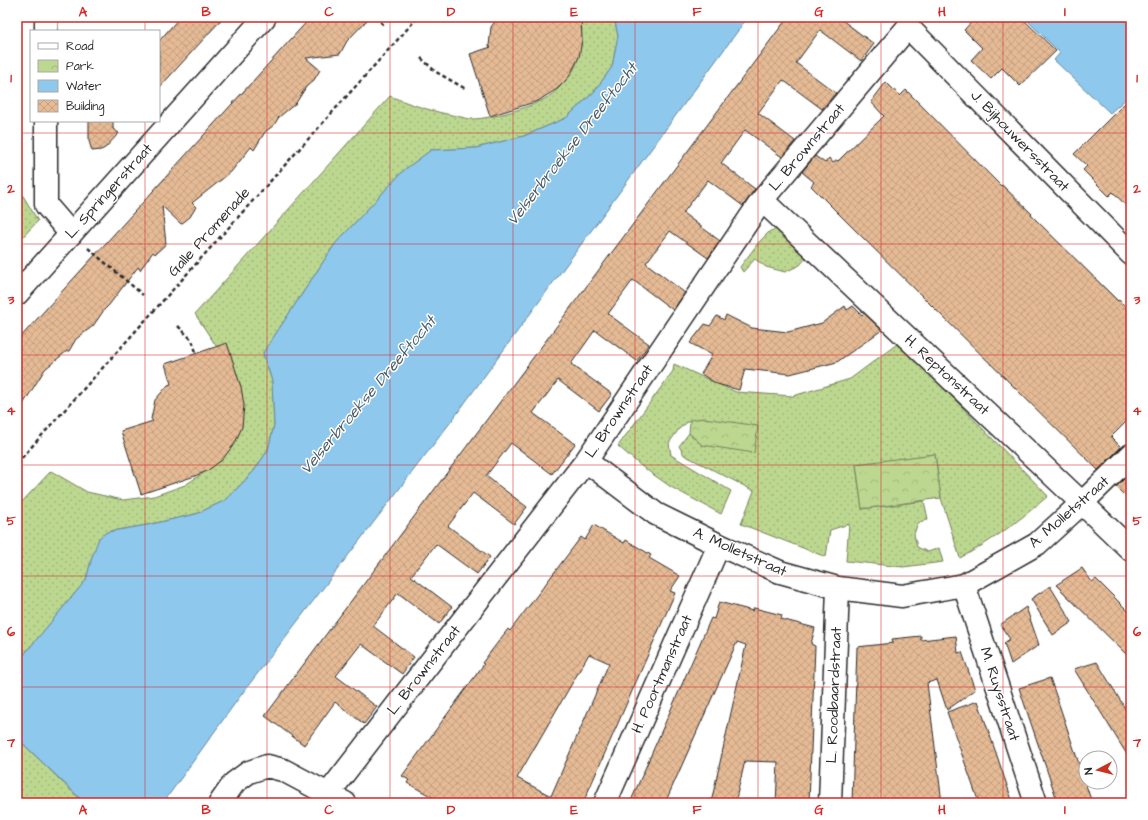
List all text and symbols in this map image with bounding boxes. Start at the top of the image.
text: A [79,3,88,21]
text: B [201,3,211,21]
text: C [324,3,334,21]
text: D [447,3,456,21]
text: E [570,3,578,21]
text: F [692,3,702,21]
text: G [814,3,824,21]
text: H [938,3,946,21]
text: I [1064,3,1066,21]
legend [30,30,160,122]
text: Road [66,38,94,55]
water label: Velserbroekse Dreeftocht [501,57,644,230]
text: Park [66,58,94,75]
text: 1 [10,69,12,87]
text: 1 [1136,69,1138,87]
text: Water [66,78,102,95]
street label: J. Bijhouwersstraat [966,85,1074,197]
text: Building [66,98,104,116]
street label: L. Brownstraat [764,99,850,195]
street label: L. Springerstraat [60,139,158,244]
text: 2 [6,180,15,198]
text: 2 [1132,180,1141,198]
street label: Galle Promenade [163,183,255,281]
text: 3 [7,291,15,309]
text: 3 [1133,291,1141,309]
water label: Velserbroekse Dreeftocht [295,310,442,479]
street label: H. Reptonstraat [900,330,994,420]
street label: L. Brownstraat [580,360,658,462]
text: 4 [7,402,16,420]
text: 4 [1133,402,1142,420]
street label: A. Molletstraat [1024,471,1114,553]
text: 5 [6,512,16,530]
text: 5 [1132,512,1142,530]
street label: A. Molletstraat [690,522,790,582]
street label: H. Poortmanstraat [626,611,698,737]
street label: L. Brownstraat [382,621,466,719]
text: 6 [7,623,16,641]
text: 6 [1133,623,1142,641]
street label: L. Roodbaardstraat [821,626,847,764]
street label: M. Ruysstraat [974,644,1025,744]
text: 7 [6,734,16,752]
text: 7 [1132,734,1142,752]
north arrow [1078,750,1118,790]
text: N [1081,767,1096,775]
text: A [79,801,88,819]
text: B [201,801,211,819]
text: C [324,801,334,819]
text: D [447,801,456,819]
text: E [570,801,578,819]
text: F [692,801,702,819]
text: G [814,801,824,819]
text: H [938,801,946,819]
text: I [1064,801,1066,819]

